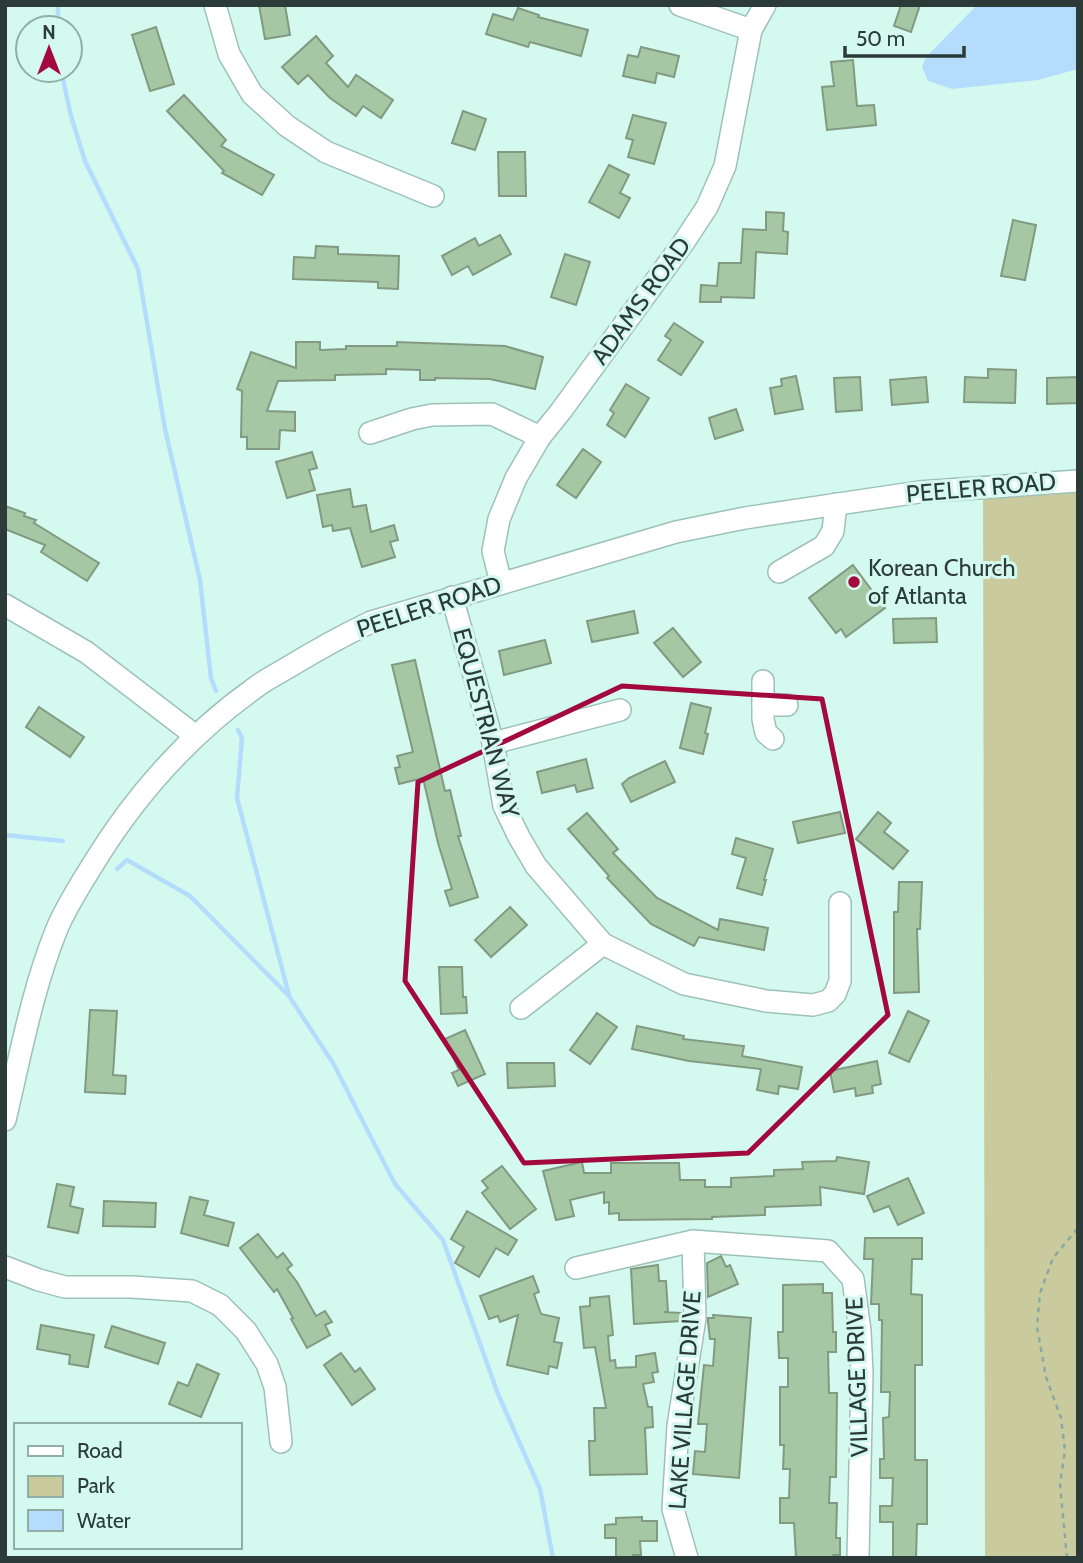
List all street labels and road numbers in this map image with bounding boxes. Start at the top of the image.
street label: ADAMS ROAD [585,231,697,370]
street label: PEELER ROAD [905,467,1057,509]
street label: PEELER ROAD [353,569,505,644]
street label: EQUESTRIAN WAY [447,625,526,821]
street label: LAKE VILLAGE DRIVE [662,1290,707,1510]
street label: VILLAGE DRIVE [839,1296,874,1458]

